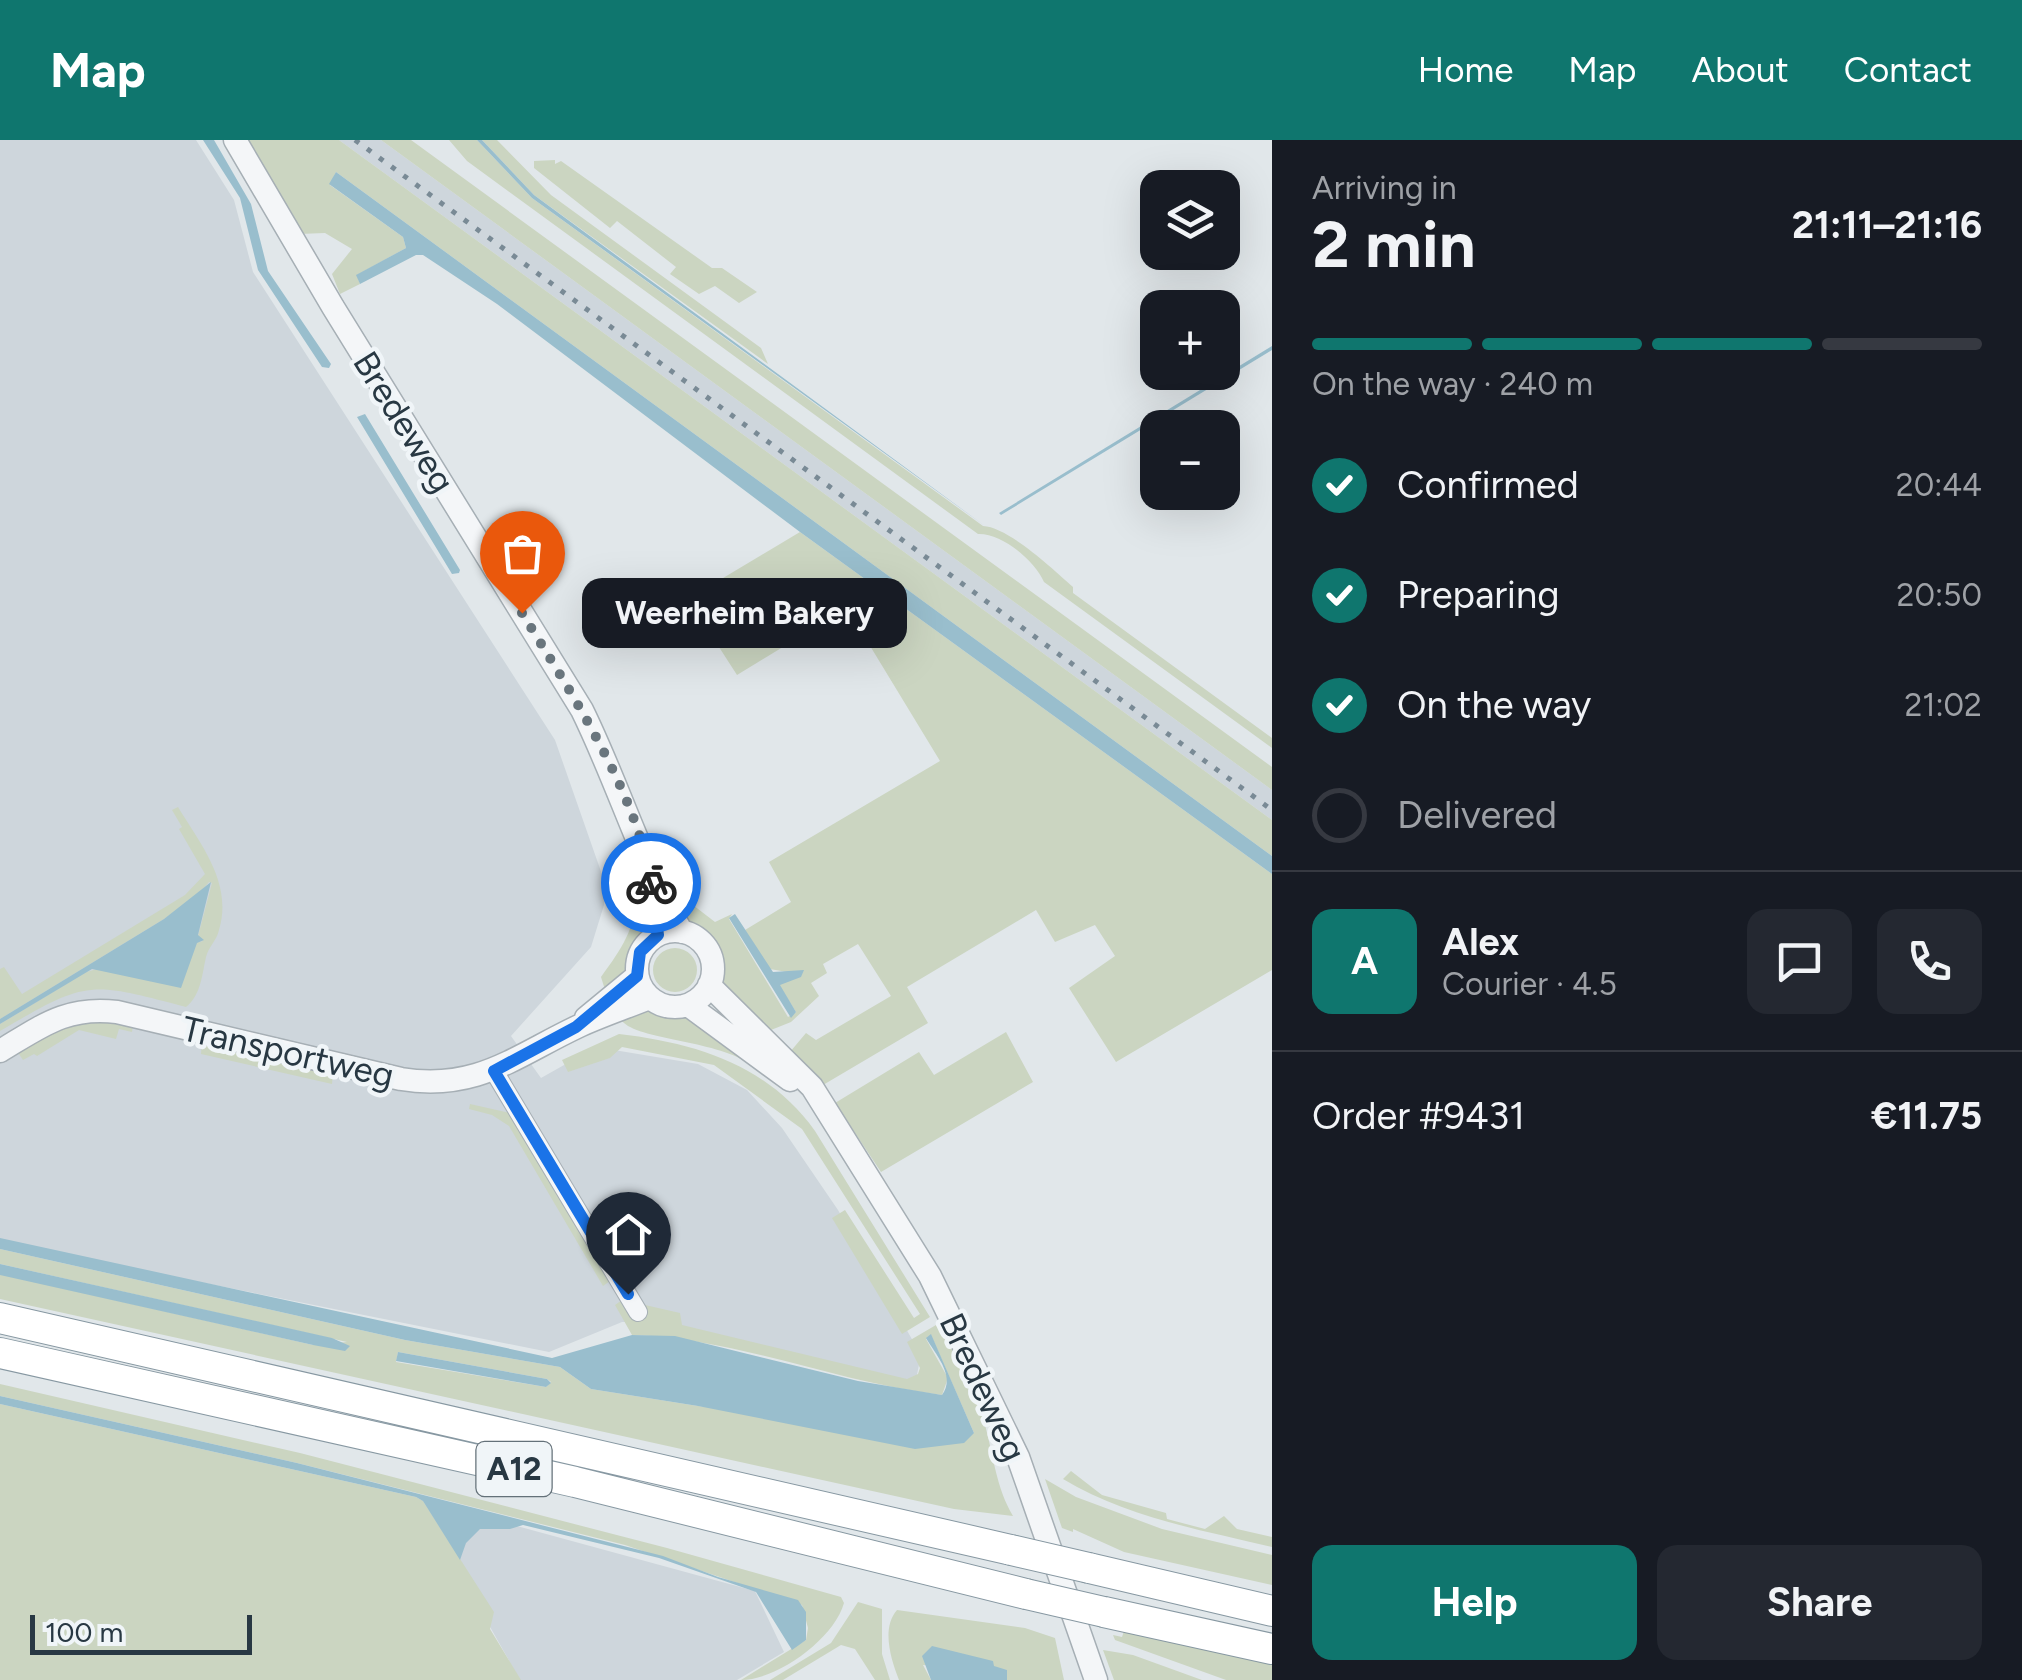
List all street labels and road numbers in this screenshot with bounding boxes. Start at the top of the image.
street label: Bredeweg [344,344,464,500]
street label: Transportweg [178,1007,398,1097]
street label: Bredeweg [931,1306,1035,1468]
road number: A12 [476,1442,552,1496]

